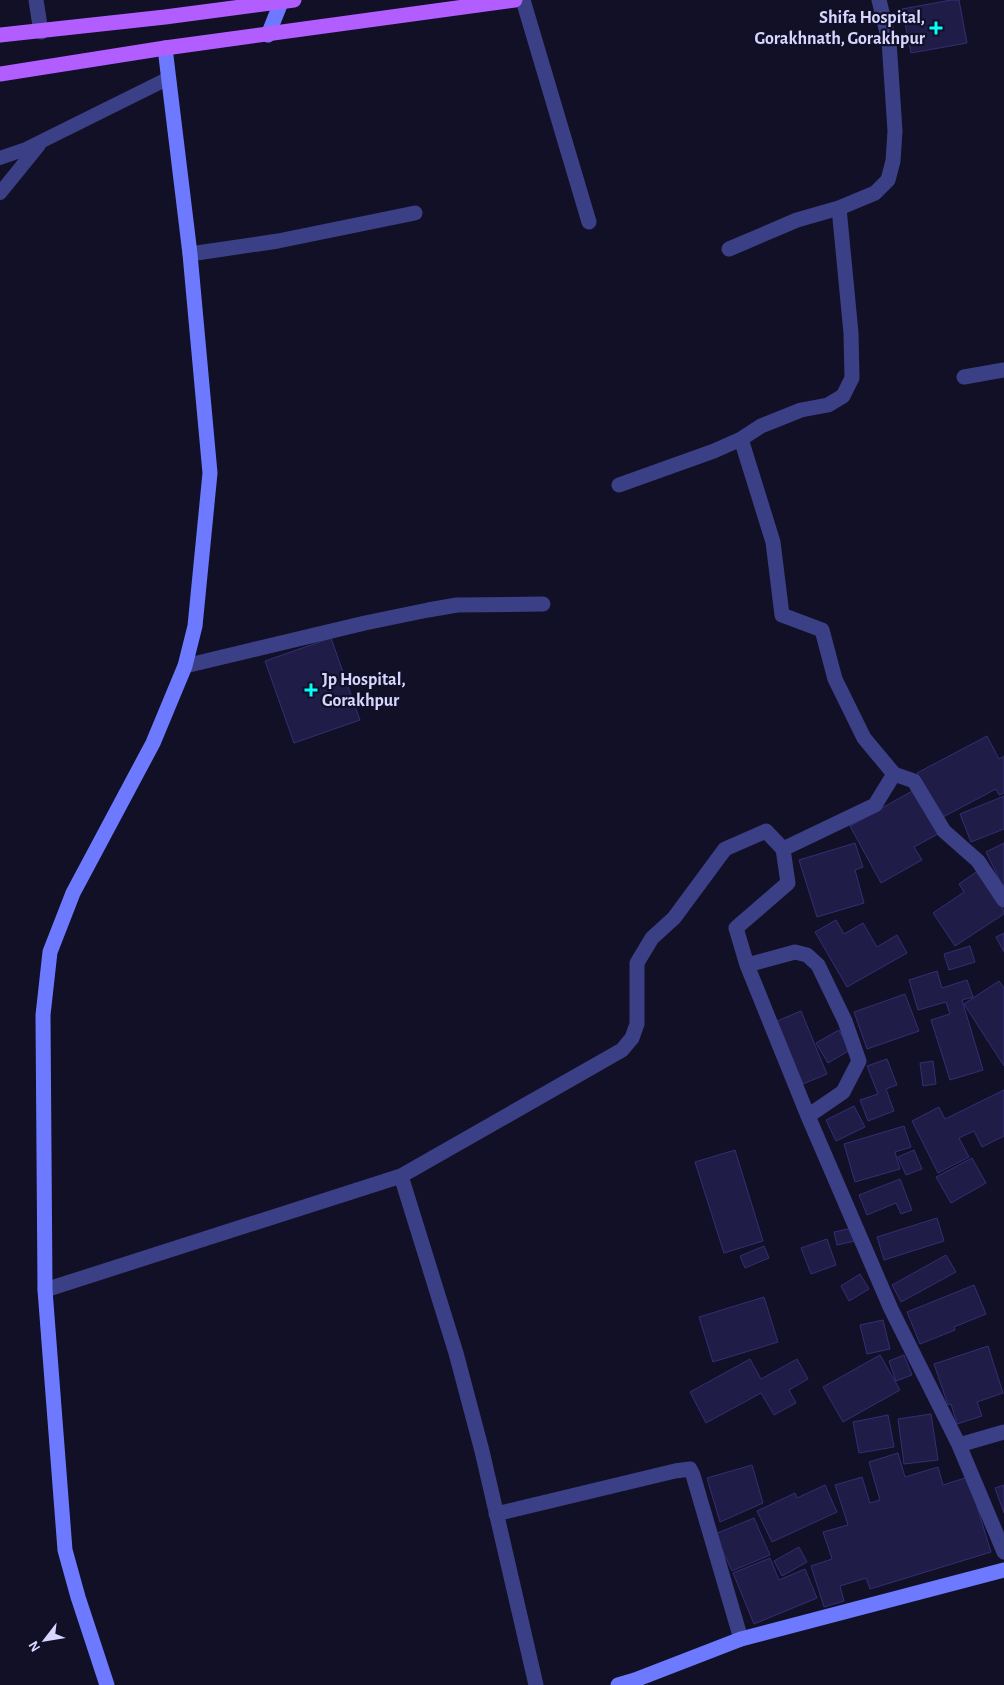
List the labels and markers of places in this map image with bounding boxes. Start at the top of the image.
place label: Shifa Hospital, Gorakhnath, Gorakhpur [755,9,926,48]
marker: Shifa Hospital, Gorakhnath, Gorakhpur [929,21,943,35]
place label: Jp Hospital, Gorakhpur [322,671,406,710]
marker: Jp Hospital, Gorakhpur [304,683,318,697]

